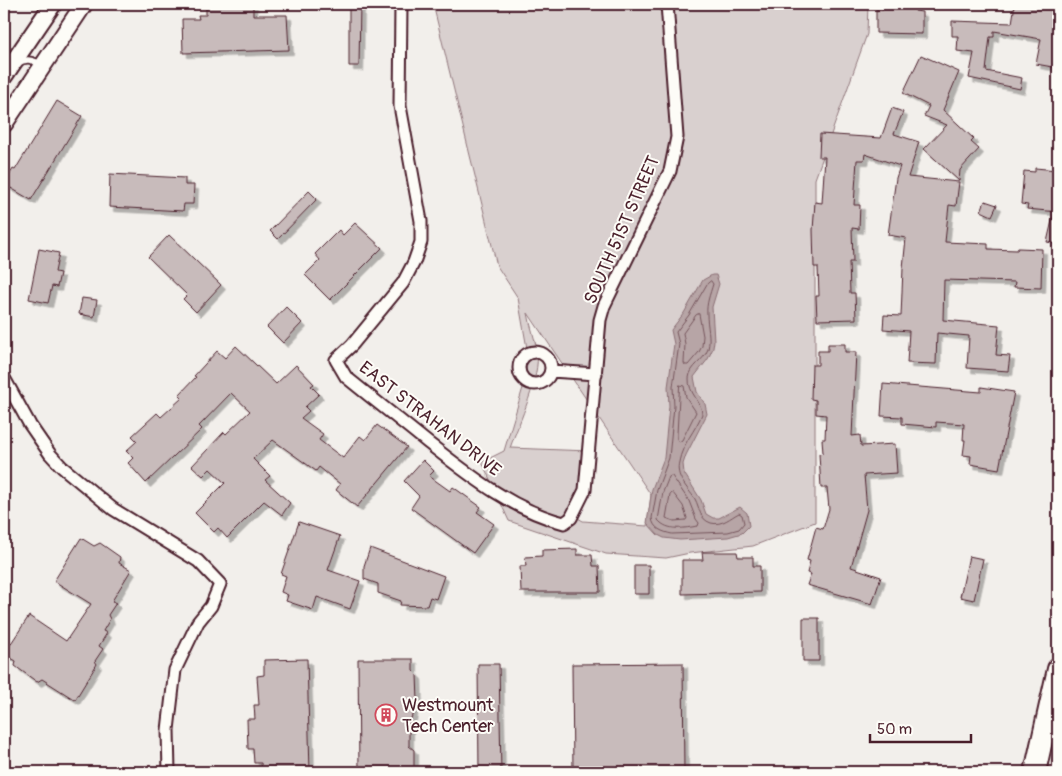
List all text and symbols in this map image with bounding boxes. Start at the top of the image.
street label: SOUTH 51ST STREET [579,152,665,308]
street label: EAST STRAHAN DRIVE [354,356,506,482]
place label: Westmount Tech Center [402,694,494,738]
building icon: Westmount Tech Center [374,703,398,727]
scale bar [870,711,971,743]
text: 50 m [877,720,912,739]

